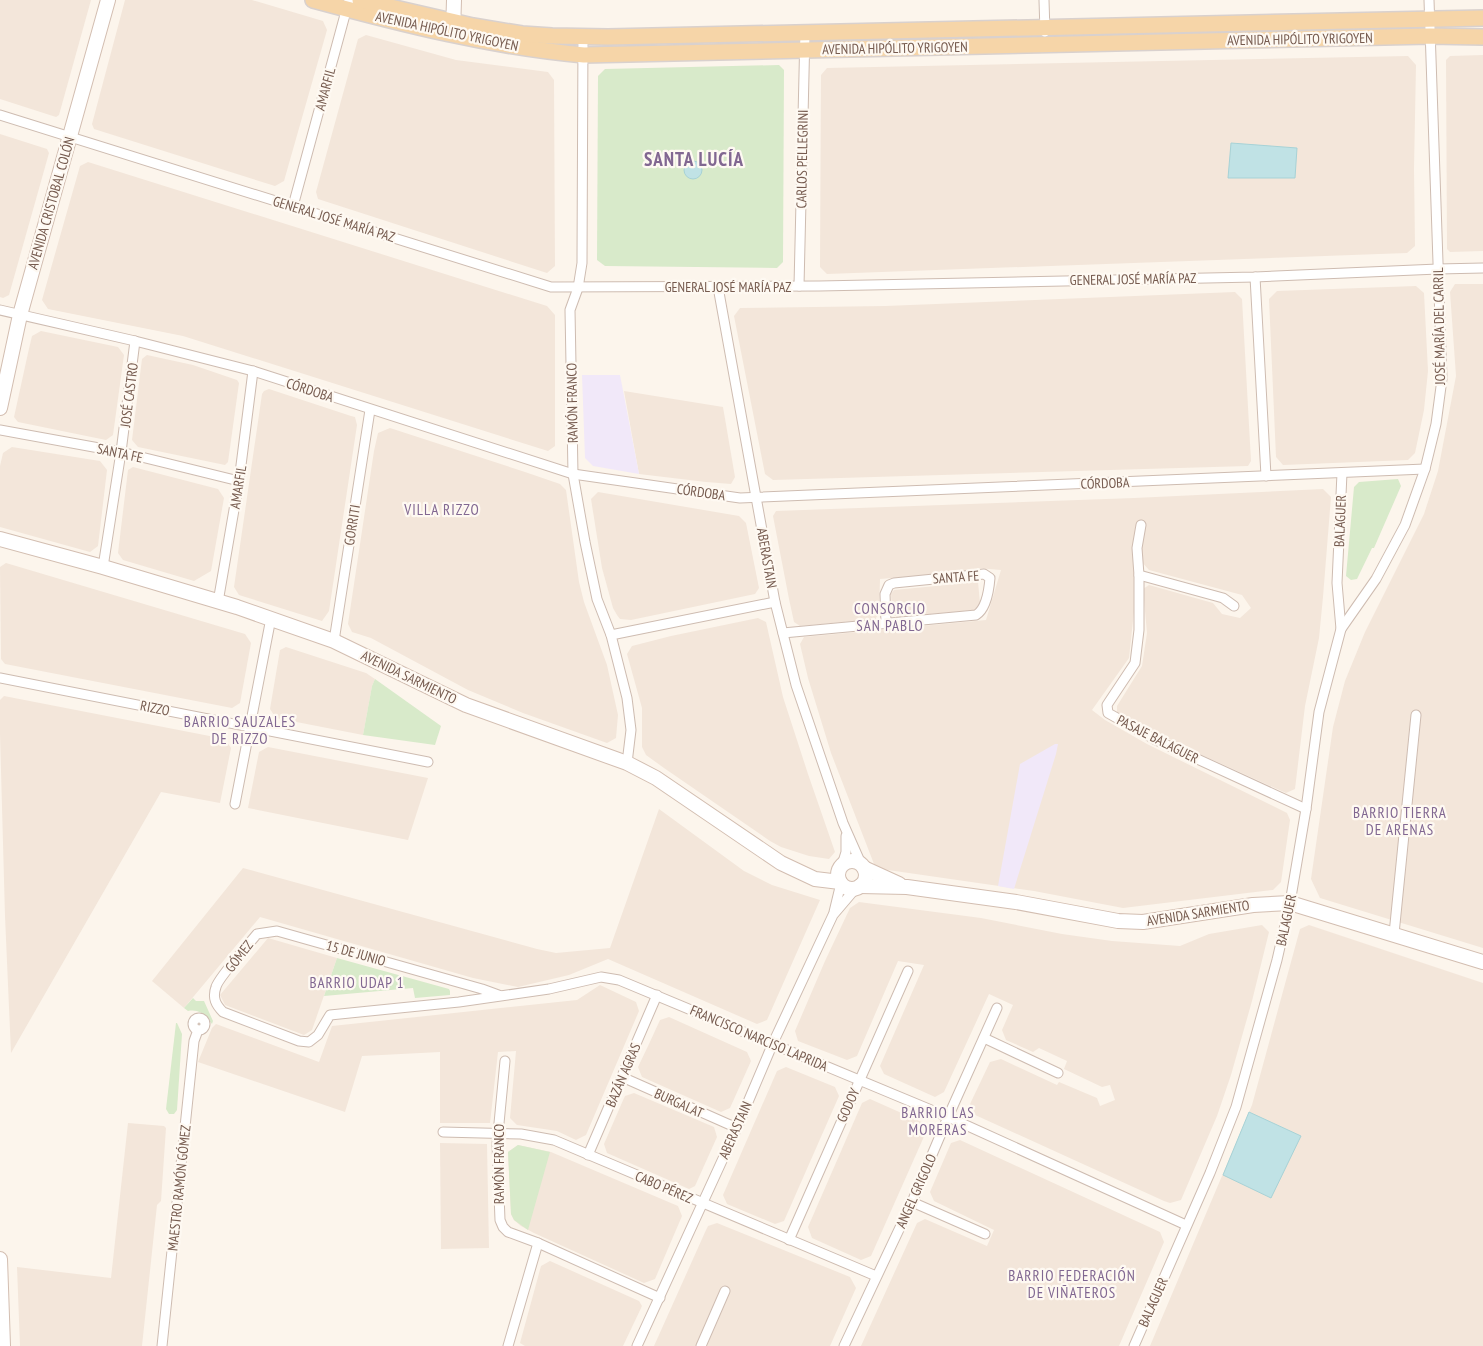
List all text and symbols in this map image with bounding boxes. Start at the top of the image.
street label: AVENIDA HIPÓLITO YRIGOYEN [374,7,520,55]
street label: AVENIDA HIPÓLITO YRIGOYEN [1227,29,1373,49]
street label: AVENIDA HIPÓLITO YRIGOYEN [822,38,968,58]
street label: AMARFIL [311,65,339,112]
street label: CARLOS PELLEGRINI [792,110,812,208]
street label: AVENIDA CRISTOBAL COLÓN [23,135,79,271]
district label: SANTA LUCÍA [644,147,744,171]
street label: GENERAL JOSÉ MARÍA PAZ [271,192,397,246]
street label: JOSÉ MARÍA DEL CARRIL [1429,267,1449,386]
street label: GENERAL JOSÉ MARÍA PAZ [1070,269,1196,289]
street label: GENERAL JOSÉ MARÍA PAZ [665,278,791,296]
street label: JOSÉ CASTRO [116,361,142,429]
street label: RAMÓN FRANCO [562,362,582,443]
street label: CÓRDOBA [284,374,336,406]
street label: SANTA FE [95,439,145,467]
street label: AMARFIL [226,464,250,510]
street label: CÓRDOBA [1080,473,1130,493]
street label: CÓRDOBA [676,480,727,504]
street label: BALAGUER [1330,494,1350,547]
district label: VILLA RIZZO [403,500,480,519]
street label: GORRITI [340,503,364,547]
street label: ABERASTAIN [753,526,781,590]
street label: SANTA FE [932,566,980,588]
district label: CONSORCIO SAN PABLO [854,599,926,635]
street label: AVENIDA SARMIENTO [358,646,460,708]
street label: RIZZO [139,696,171,720]
street label: PASAJE BALAGUER [1114,711,1202,767]
district label: BARRIO SAUZALES DE RIZZO [184,712,296,748]
district label: BARRIO TIERRA DE ARENAS [1353,803,1447,839]
street label: BALAGUER [1272,892,1300,947]
street label: AVENIDA SARMIENTO [1145,896,1251,930]
street label: GÓMEZ [221,936,257,976]
street label: 15 DE JUNIO [324,936,388,970]
district label: BARRIO UDAP 1 [309,973,405,992]
street label: FRANCISCO NARCISO LAPRIDA [687,1001,831,1075]
street label: BAZÁN AGRAS [601,1040,645,1110]
street label: BURGALAT [652,1084,707,1122]
street label: GODOY [833,1085,864,1125]
street label: ABERASTAIN [714,1098,756,1162]
district label: BARRIO LAS MORERAS [901,1103,975,1139]
street label: MAESTRO RAMÓN GÓMEZ [163,1124,195,1252]
street label: RAMÓN FRANCO [490,1124,508,1204]
street label: ANGEL GRIGOLO [892,1151,941,1231]
street label: CABO PÉREZ [632,1167,696,1207]
district label: BARRIO FEDERACIÓN DE VIÑATEROS [1008,1266,1136,1302]
street label: BALAGUER [1134,1274,1172,1330]

